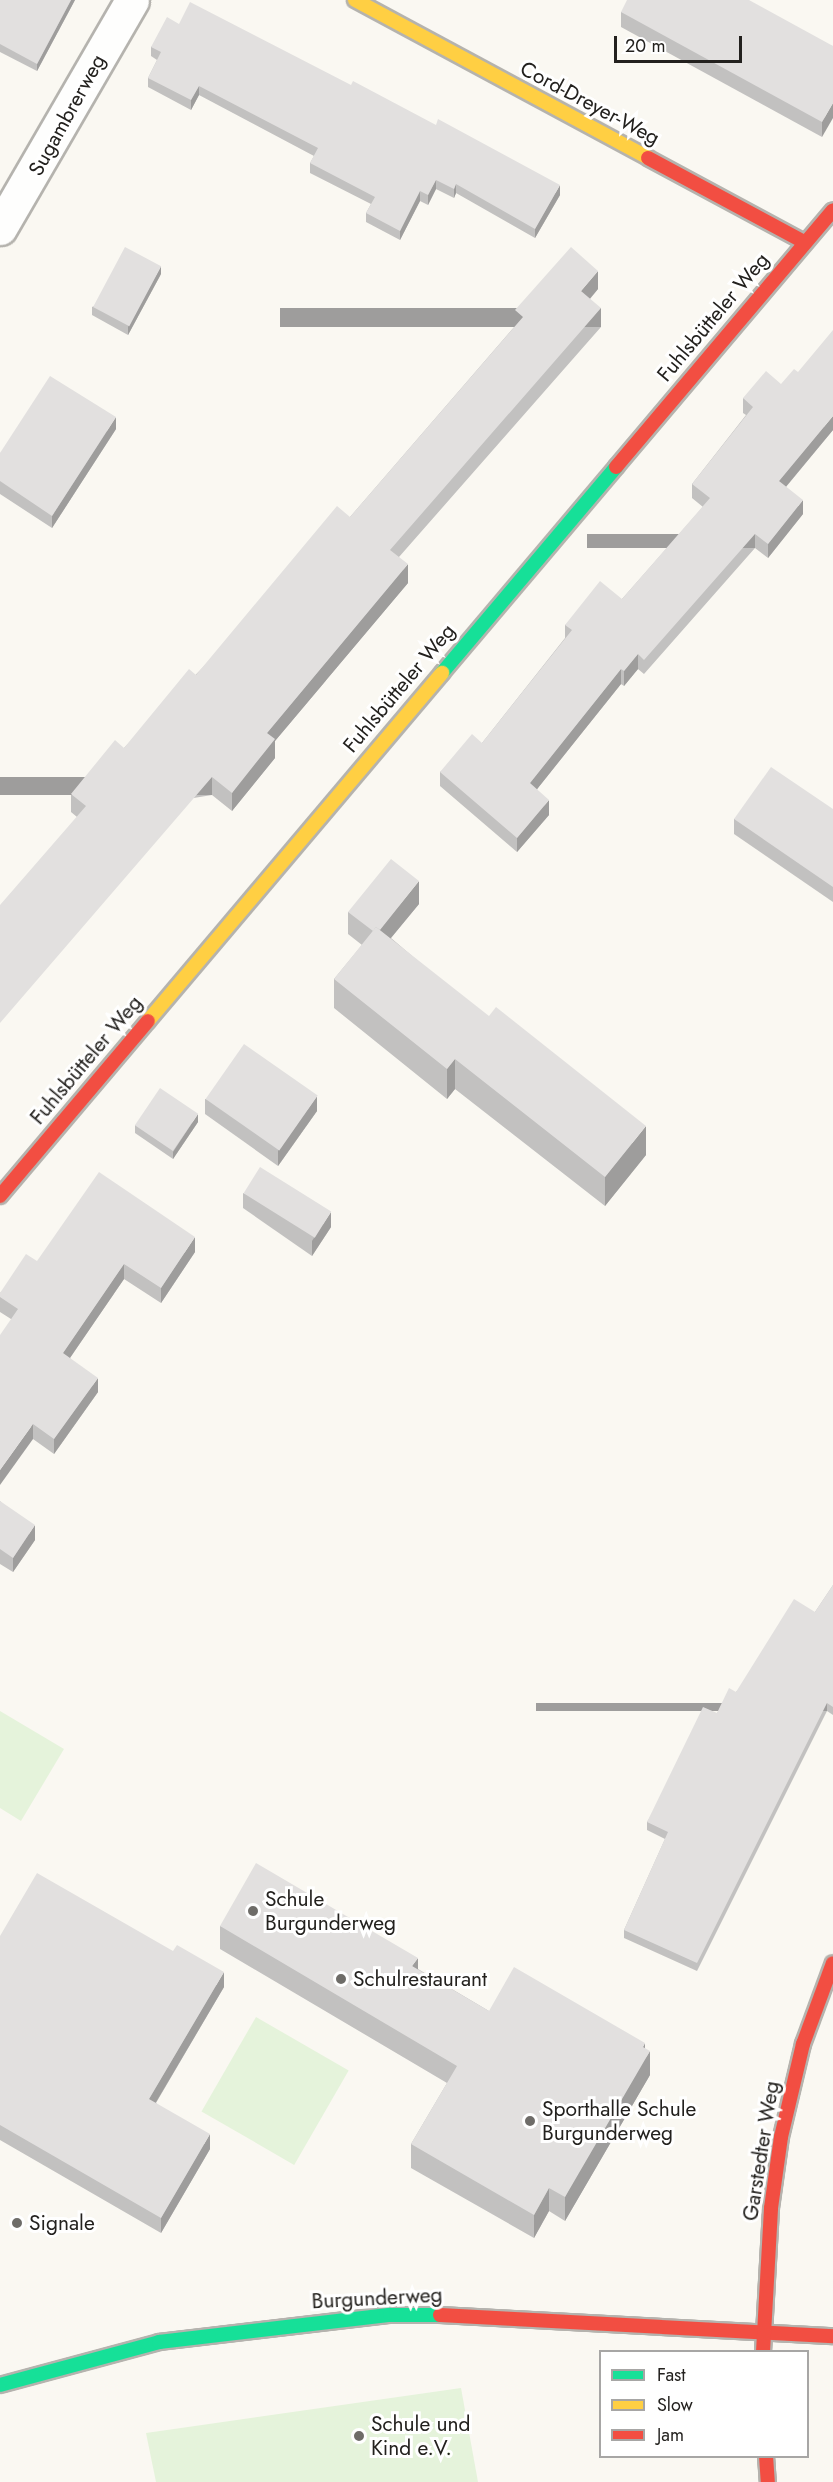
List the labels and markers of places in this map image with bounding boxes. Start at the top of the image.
place label: Schule Burgunderweg [265,1886,396,1936]
marker: Schule Burgunderweg [246,1904,260,1918]
place label: Schulrestaurant [353,1966,487,1992]
marker: Schulrestaurant [334,1972,348,1986]
place label: Sporthalle Schule Burgunderweg [542,2096,696,2146]
marker: Sporthalle Schule Burgunderweg [523,2114,537,2128]
place label: Signale [29,2210,95,2236]
marker: Signale [10,2216,24,2230]
place label: Schule und Kind e.V. [371,2411,471,2461]
marker: Schule und Kind e.V. [352,2429,366,2443]

